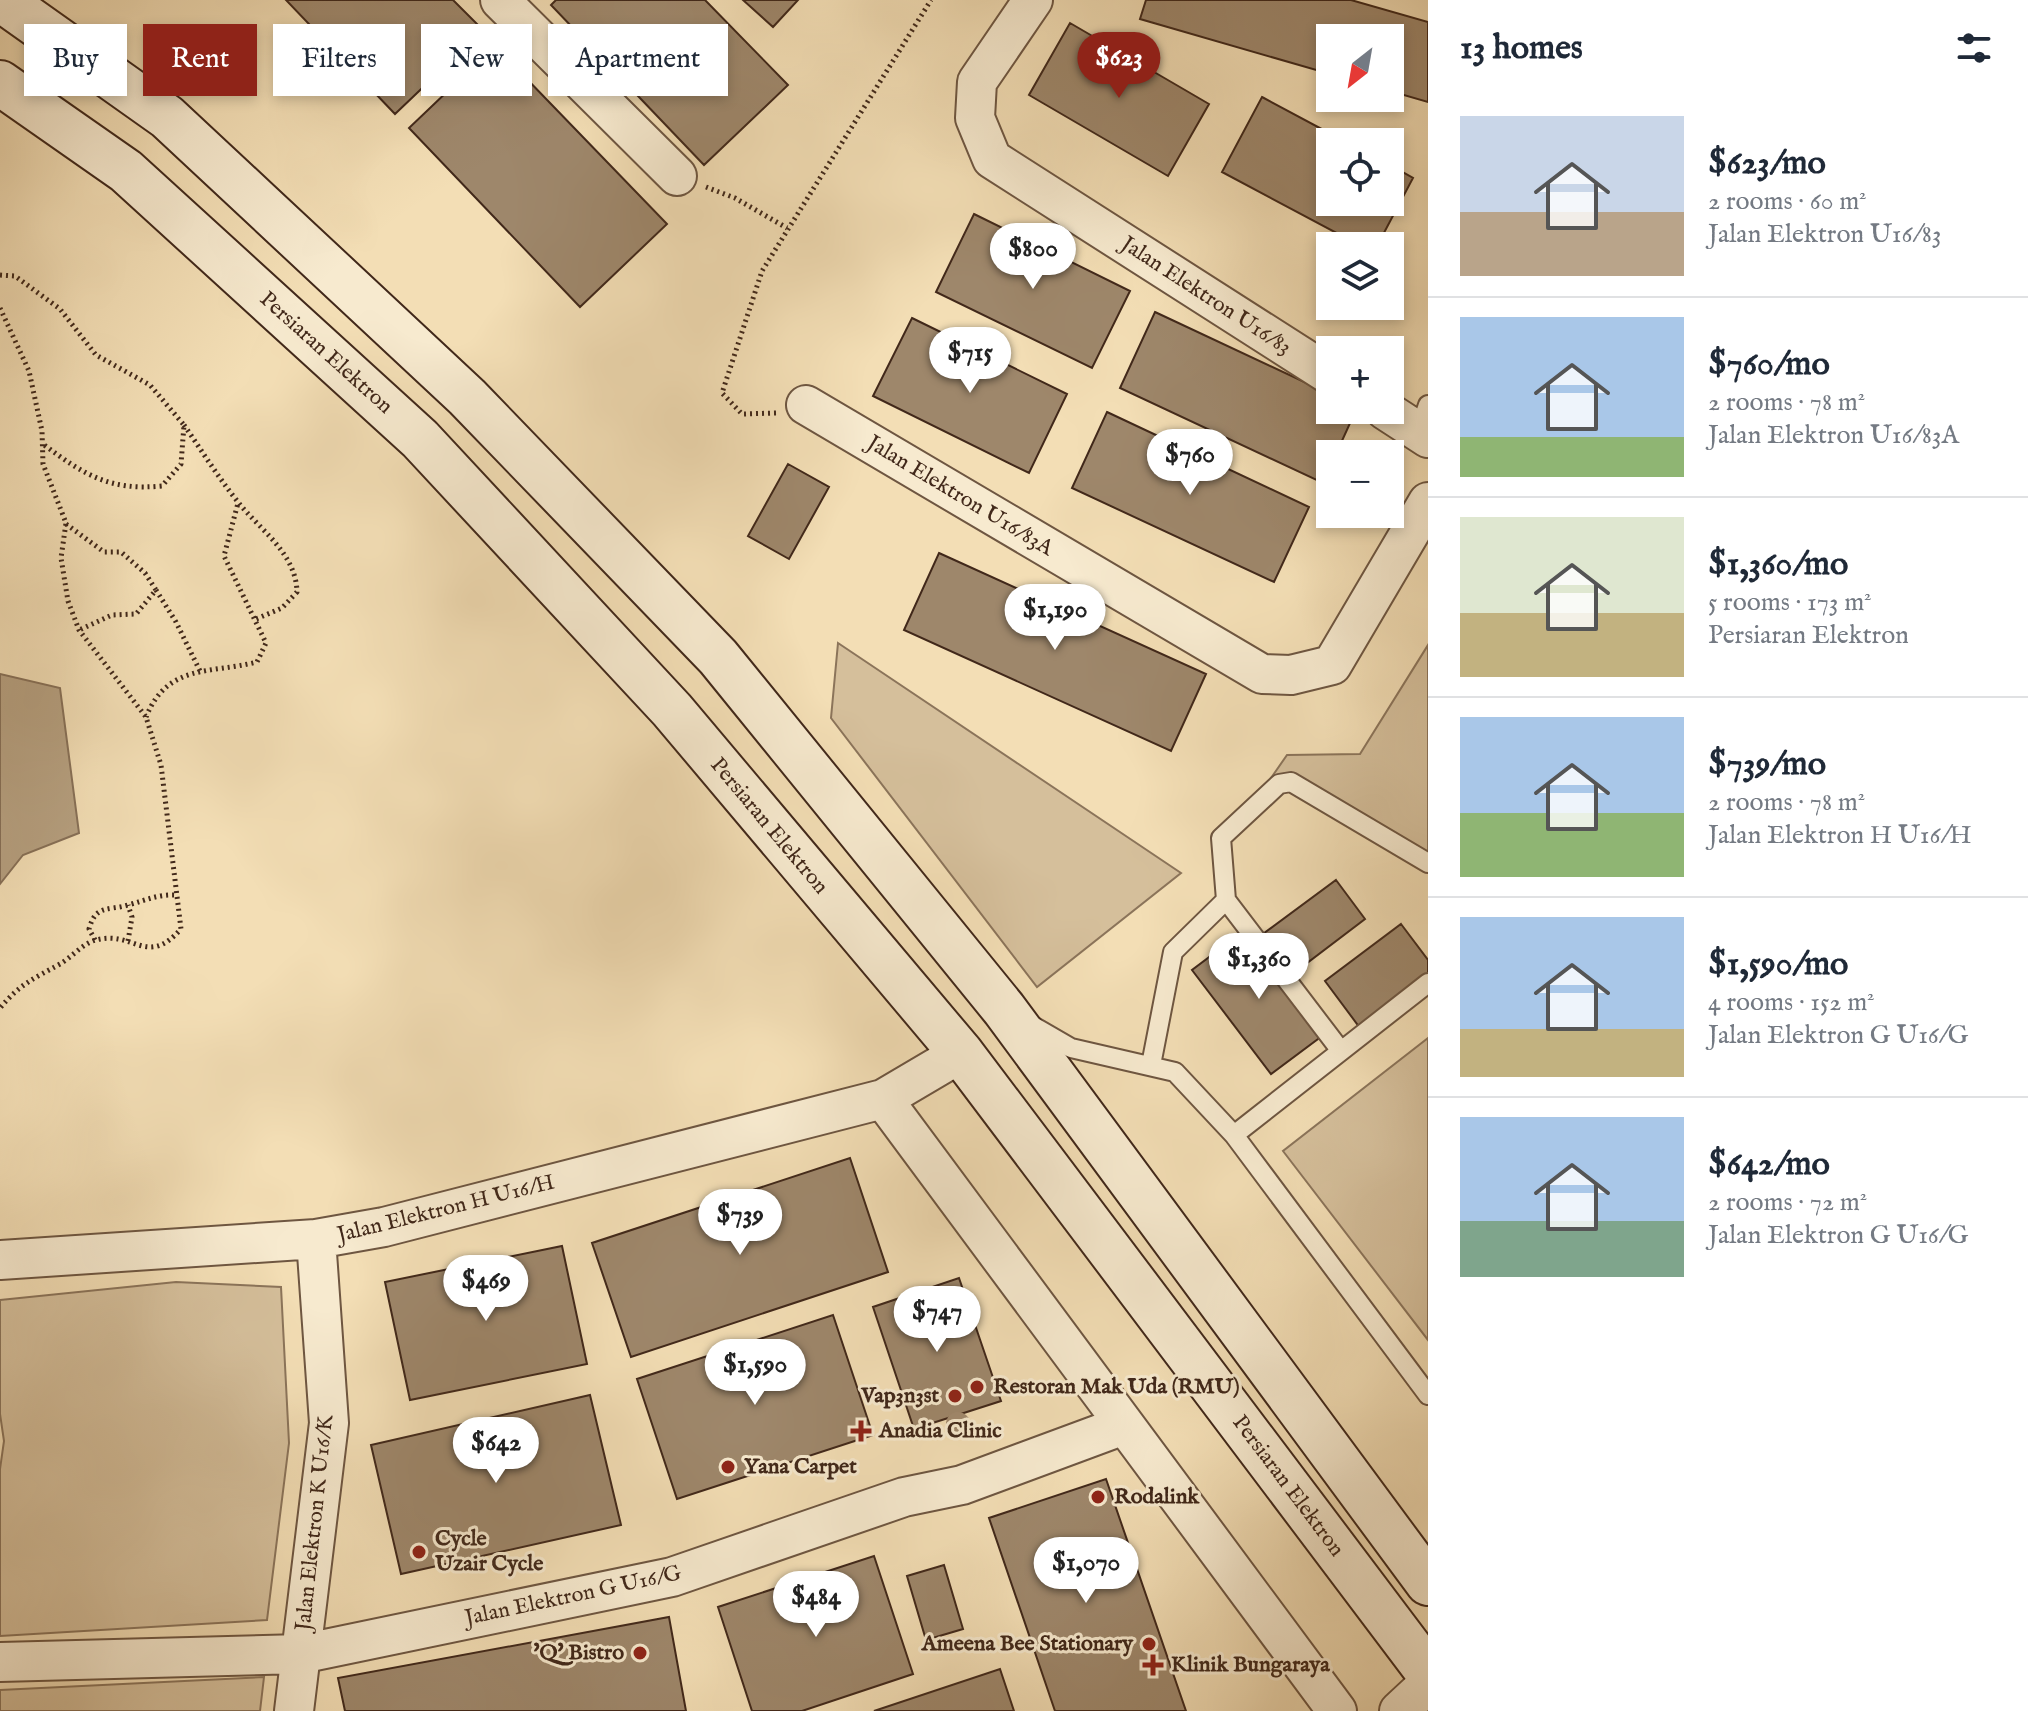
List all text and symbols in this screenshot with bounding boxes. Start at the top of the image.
chip: Buy [24,24,127,96]
chip: Rent [143,24,257,96]
chip: Filters [273,24,405,96]
chip: New [421,24,532,96]
chip: Apartment [548,24,728,96]
north arrow [1316,24,1404,112]
map controls [1316,24,1404,528]
icon: filters [1952,26,1996,70]
text: 13 homes [1460,27,1583,70]
pin: $623 [1072,32,1166,100]
text: $623 [1095,41,1143,74]
button: locate [1316,128,1404,216]
text: $623/mo [1708,142,1826,185]
icon: home [1524,148,1620,244]
text: 2 rooms · 60 m² [1708,185,1867,218]
text: Jalan Elektron U16/83 [1708,218,1942,251]
pin: $800 [986,223,1080,291]
street label: Jalan Elektron U16/83 [1113,229,1296,362]
text: $800 [1008,232,1058,265]
button: layers [1316,232,1404,320]
street label: Persiaran Elektron [253,286,399,420]
pin: $715 [923,327,1017,395]
text: $715 [947,336,993,369]
button: + [1316,336,1404,424]
text: $760/mo [1708,343,1830,386]
icon: home [1524,349,1620,445]
text: 2 rooms · 78 m² [1708,386,1865,419]
text: Jalan Elektron U16/83A [1708,419,1959,452]
street label: Jalan Elektron U16/83A [859,428,1059,563]
pin: $760 [1143,429,1237,497]
text: $760 [1165,438,1215,471]
button: − [1316,440,1404,528]
text: $1,360/mo [1708,543,1848,586]
icon: home [1524,549,1620,645]
pin: $1,190 [990,584,1120,652]
text: 5 rooms · 173 m² [1708,586,1872,619]
text: $1,190 [1023,593,1087,626]
text: Persiaran Elektron [1708,619,1909,652]
text: $739/mo [1708,743,1826,786]
icon: home [1524,749,1620,845]
street label: Persiaran Elektron [704,752,835,900]
text: 2 rooms · 78 m² [1708,786,1865,819]
text: Jalan Elektron H U16/H [1708,819,1972,852]
pin: $1,360 [1194,933,1324,1001]
text: $1,360 [1227,942,1291,975]
text: $1,590/mo [1708,943,1848,986]
icon: home [1524,949,1620,1045]
text: 4 rooms · 152 m² [1708,986,1875,1019]
text: Jalan Elektron G U16/G [1708,1019,1968,1052]
text: $642/mo [1708,1143,1830,1186]
icon: home [1524,1149,1620,1245]
street label: Jalan Elektron H U16/H [331,1168,558,1250]
text: 2 rooms · 72 m² [1708,1186,1867,1219]
pin: $739 [693,1189,787,1257]
text: $739 [716,1198,764,1231]
text: Jalan Elektron G U16/G [1708,1219,1968,1252]
pin: $469 [439,1255,533,1323]
text: $469 [461,1264,511,1297]
pin: $747 [890,1286,984,1354]
text: $747 [912,1295,962,1328]
pin: $1,590 [690,1339,820,1407]
text: $1,590 [723,1348,787,1381]
place label: Restoran Mak Uda (RMU) [993,1373,1240,1401]
marker: Restoran Mak Uda (RMU) [968,1378,986,1396]
place label: Vap3n3st [860,1382,939,1410]
marker: Vap3n3st [946,1387,964,1405]
street label: Persiaran Elektron [1226,1410,1351,1563]
street label: Jalan Elektron K U16/K [289,1412,340,1635]
pin: $642 [449,1417,543,1485]
place label: Anadia Clinic [878,1417,1002,1445]
marker: Anadia Clinic [850,1420,872,1442]
text: $642 [471,1426,521,1459]
place label: Yana Carpet [744,1453,857,1481]
marker: Yana Carpet [719,1458,737,1476]
place label: Rodalink [1114,1483,1200,1511]
marker: Rodalink [1089,1488,1107,1506]
place label: Cycle Uzair Cycle [434,1525,543,1578]
pin: $1,070 [1021,1537,1151,1605]
marker: Cycle Uzair Cycle [410,1543,428,1561]
text: $1,070 [1052,1546,1120,1579]
street label: Jalan Elektron G U16/G [459,1559,684,1633]
pin: $484 [769,1571,863,1639]
text: $484 [791,1580,841,1613]
place label: Ameena Bee Stationary [921,1630,1134,1658]
marker: Ameena Bee Stationary [1140,1635,1158,1653]
place label: 'Q' Bistro [533,1639,624,1667]
marker: 'Q' Bistro [631,1644,649,1662]
place label: Klinik Bungaraya [1171,1651,1330,1679]
marker: Klinik Bungaraya [1142,1654,1164,1676]

